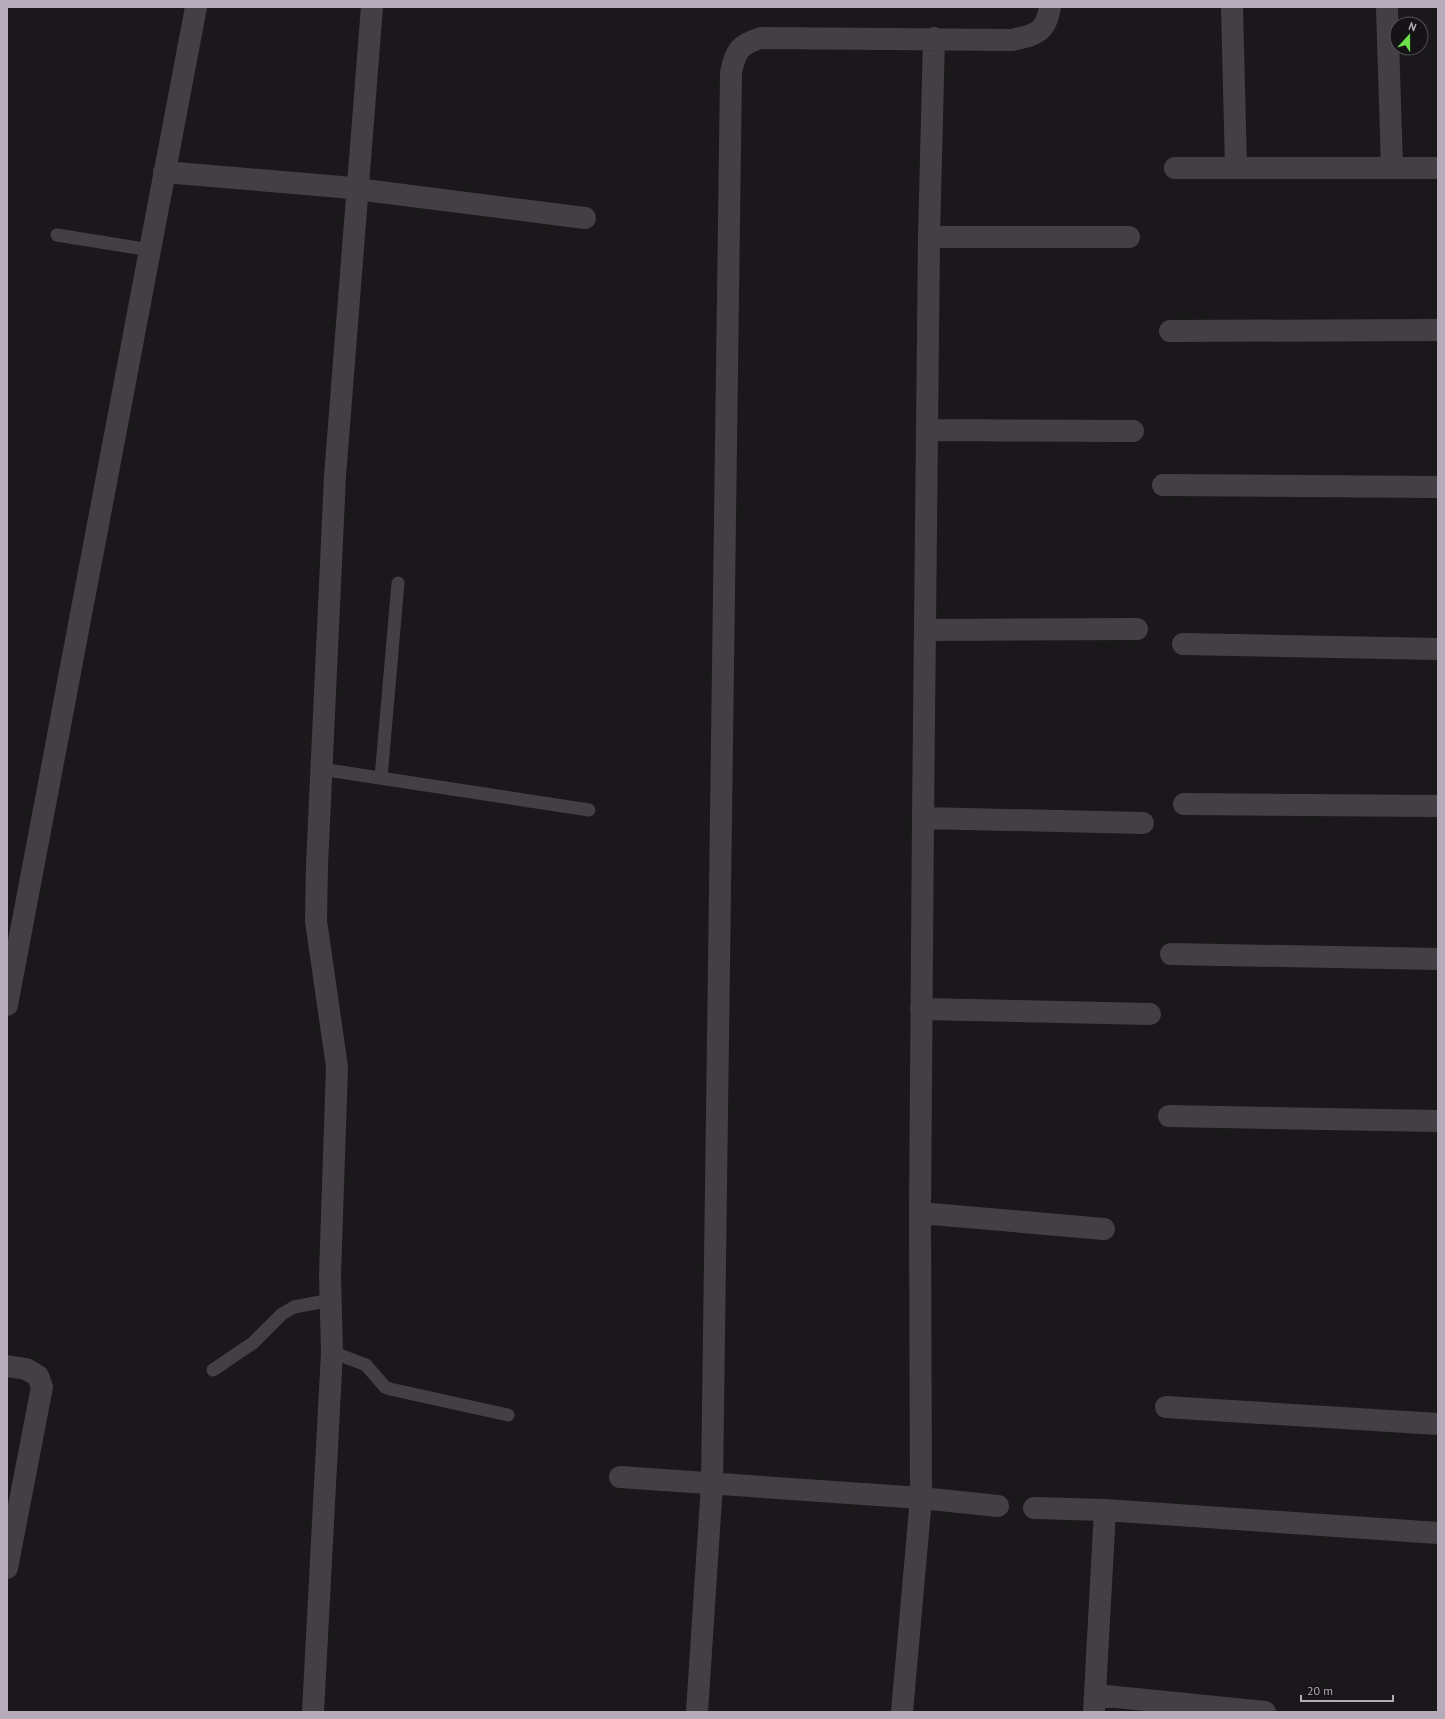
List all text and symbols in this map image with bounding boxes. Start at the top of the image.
north arrow [1389,16,1429,56]
text: N [1407,19,1418,34]
scale bar [1301,1677,1393,1703]
text: 20 m [1307,1683,1333,1698]

